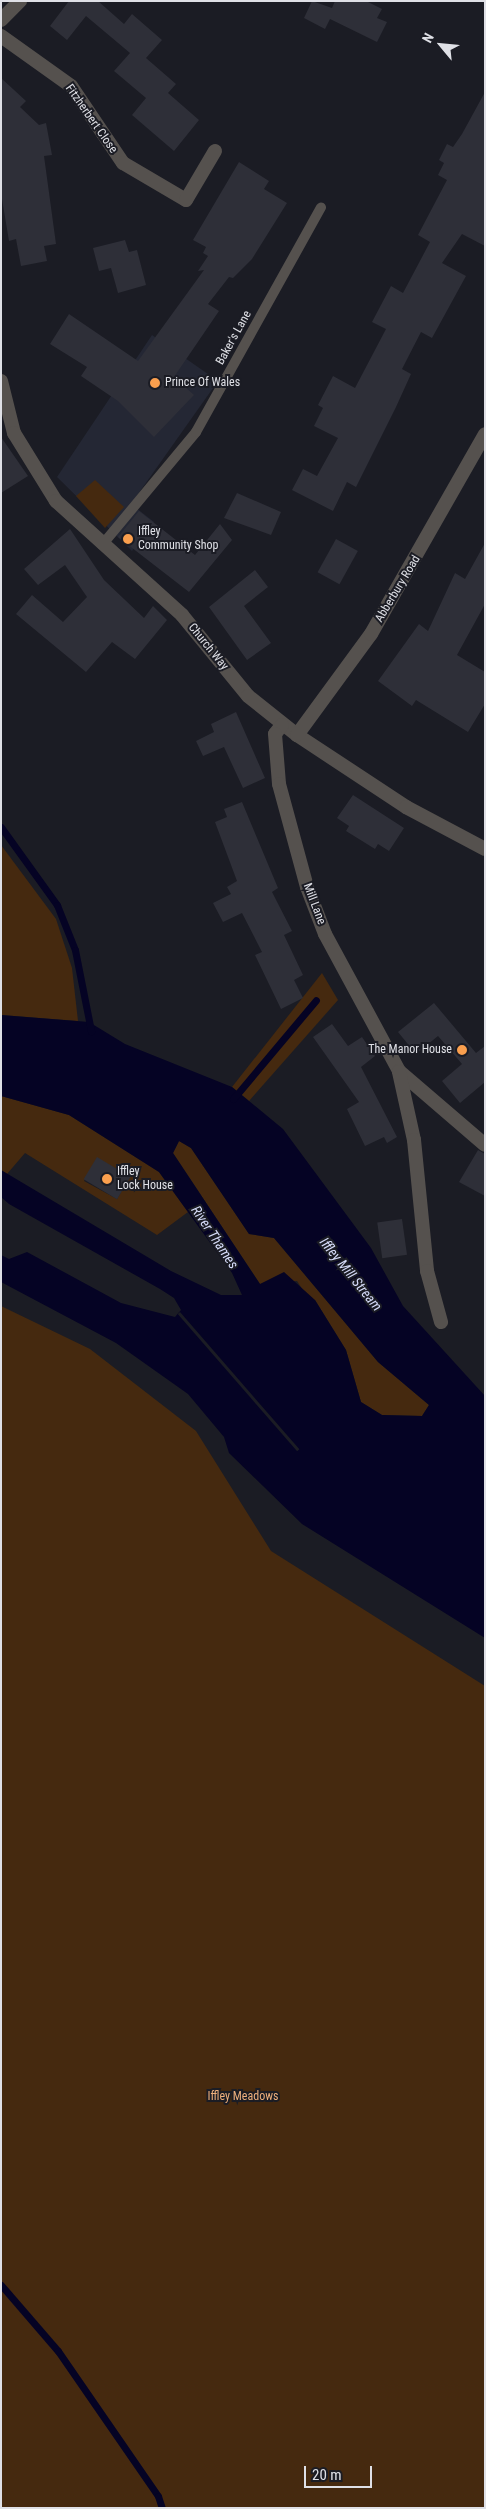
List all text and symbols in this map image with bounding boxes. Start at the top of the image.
north arrow [416,20,466,70]
text: N [419,30,437,46]
street label: Fitzherbert Close [62,82,120,156]
street label: Baker's Lane [213,308,255,368]
place label: Prince Of Wales [165,376,240,390]
marker: Prince Of Wales [149,377,161,389]
place label: Iffley Community Shop [138,525,219,553]
marker: Iffley Community Shop [122,533,134,545]
street label: Abberbury Road [372,553,424,625]
street label: Church Way [185,621,231,673]
street label: Mill Lane [300,881,328,927]
place label: The Manor House [368,1043,452,1057]
marker: The Manor House [456,1044,468,1056]
place label: Iffley Lock House [117,1165,173,1193]
marker: Iffley Lock House [101,1173,113,1185]
water label: River Thames [188,1202,242,1272]
water label: Iffley Mill Stream [316,1234,386,1314]
park label: Iffley Meadows [208,2090,278,2104]
scale bar [306,2456,374,2488]
text: 20 m [312,2466,342,2484]

